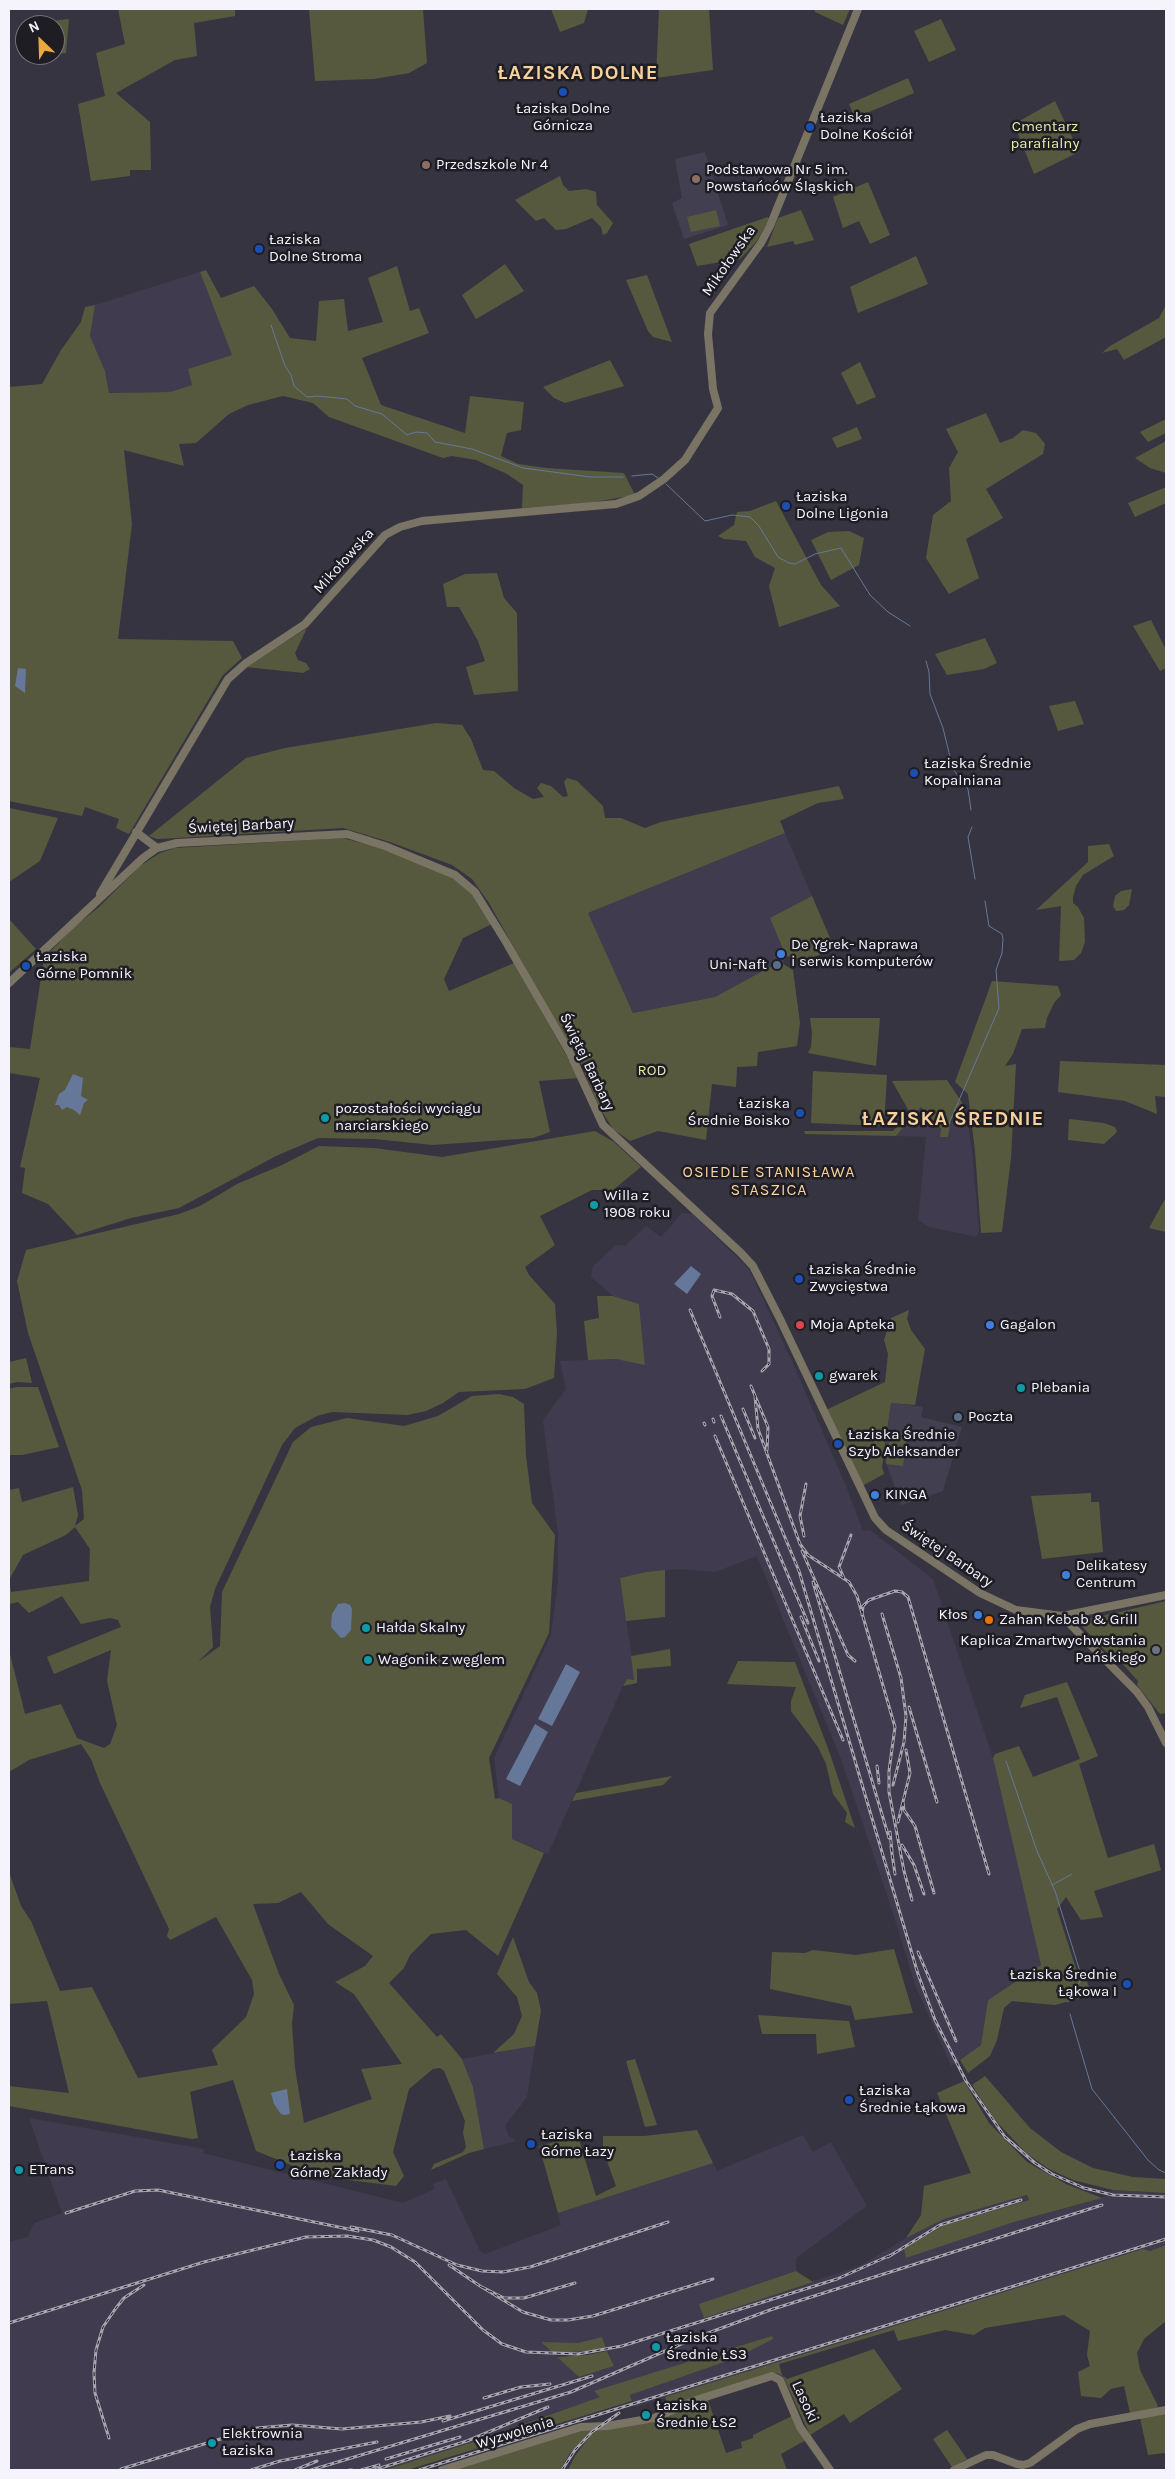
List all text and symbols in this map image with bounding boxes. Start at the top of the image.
north arrow [15,15,65,65]
text: N [26,17,42,37]
district label: ŁAZISKA DOLNE [496,61,660,85]
marker: Łaziska Dolne Górnicza [557,86,569,98]
place label: Łaziska Dolne Górnicza [516,100,610,135]
place label: Łaziska Dolne Kościół [820,109,912,144]
park label: Cmentarz parafialny [1011,118,1079,153]
marker: Łaziska Dolne Kościół [804,121,816,133]
place label: Przedszkole Nr 4 [436,156,548,174]
marker: Przedszkole Nr 4 [420,159,432,171]
place label: Podstawowa Nr 5 im. Powstańców Śląskich [706,161,854,196]
marker: Podstawowa Nr 5 im. Powstańców Śląskich [690,173,702,185]
street label: Mikołowska [698,222,760,300]
place label: Łaziska Dolne Stroma [269,231,362,266]
marker: Łaziska Dolne Stroma [253,243,265,255]
place label: Łaziska Dolne Ligonia [796,488,889,523]
marker: Łaziska Dolne Ligonia [780,500,792,512]
street label: Mikołowska [310,525,378,597]
place label: Łaziska Średnie Kopalniana [924,755,1031,790]
marker: Łaziska Średnie Kopalniana [908,767,920,779]
street label: Świętej Barbary [187,814,295,838]
place label: De Ygrek- Naprawa i serwis komputerów [791,936,933,971]
place label: Łaziska Górne Pomnik [36,948,132,983]
marker: De Ygrek- Naprawa i serwis komputerów [775,948,787,960]
place label: Uni-Naft [709,956,767,974]
marker: Uni-Naft [771,959,783,971]
marker: Łaziska Górne Pomnik [20,960,32,972]
street label: Świętej Barbary [556,1010,618,1114]
park label: ROD [638,1062,666,1080]
place label: Łaziska Średnie Boisko [688,1095,790,1130]
place label: pozostałości wyciągu narciarskiego [335,1100,481,1135]
marker: Łaziska Średnie Boisko [794,1107,806,1119]
district label: ŁAZISKA ŚREDNIE [860,1107,1046,1131]
marker: pozostałości wyciągu narciarskiego [319,1112,331,1124]
district label: OSIEDLE STANISŁAWA STASZICA [680,1162,858,1200]
place label: Willa z 1908 roku [604,1187,670,1222]
marker: Willa z 1908 roku [588,1199,600,1211]
place label: Łaziska Średnie Zwycięstwa [809,1261,916,1296]
marker: Łaziska Średnie Zwycięstwa [793,1273,805,1285]
place label: Moja Apteka [810,1316,895,1334]
place label: Gagalon [1000,1316,1056,1334]
marker: Moja Apteka [794,1319,806,1331]
marker: Gagalon [984,1319,996,1331]
place label: gwarek [829,1367,878,1385]
marker: gwarek [813,1370,825,1382]
place label: Plebania [1031,1379,1090,1397]
marker: Plebania [1015,1382,1027,1394]
place label: Poczta [968,1408,1013,1426]
marker: Poczta [952,1411,964,1423]
place label: Łaziska Średnie Szyb Aleksander [848,1426,960,1461]
marker: Łaziska Średnie Szyb Aleksander [832,1438,844,1450]
place label: KINGA [885,1486,927,1504]
marker: KINGA [869,1489,881,1501]
street label: Świętej Barbary [898,1517,996,1591]
place label: Delikatesy Centrum [1076,1557,1147,1592]
marker: Delikatesy Centrum [1060,1569,1072,1581]
place label: Kłos [939,1606,968,1624]
marker: Kłos [972,1609,984,1621]
place label: Zahan Kebab & Grill [999,1611,1138,1629]
marker: Zahan Kebab & Grill [983,1614,995,1626]
place label: Hałda Skalny [376,1619,465,1637]
marker: Hałda Skalny [360,1622,372,1634]
place label: Kaplica Zmartwychwstania Pańskiego [960,1632,1146,1667]
marker: Kaplica Zmartwychwstania Pańskiego [1150,1644,1162,1656]
place label: Wagonik z węglem [378,1651,505,1669]
marker: Wagonik z węglem [362,1654,374,1666]
place label: Łaziska Średnie Łąkowa I [1010,1966,1117,2001]
marker: Łaziska Średnie Łąkowa I [1121,1978,1133,1990]
place label: Łaziska Średnie Łąkowa [859,2082,966,2117]
marker: Łaziska Średnie Łąkowa [843,2094,855,2106]
place label: Łaziska Górne Łazy [541,2126,614,2161]
marker: Łaziska Górne Łazy [525,2138,537,2150]
place label: Łaziska Górne Zakłady [290,2147,388,2182]
marker: Łaziska Górne Zakłady [274,2159,286,2171]
place label: ETrans [29,2161,74,2179]
marker: ETrans [13,2164,25,2176]
place label: Łaziska Średnie ŁS3 [666,2329,747,2364]
marker: Łaziska Średnie ŁS3 [650,2341,662,2353]
street label: Lasoki [787,2378,823,2426]
place label: Łaziska Średnie ŁS2 [656,2397,737,2432]
marker: Łaziska Średnie ŁS2 [640,2409,652,2421]
street label: Wyzwolenia [474,2413,556,2453]
place label: Elektrownia Łaziska [222,2425,303,2460]
marker: Elektrownia Łaziska [206,2437,218,2449]

